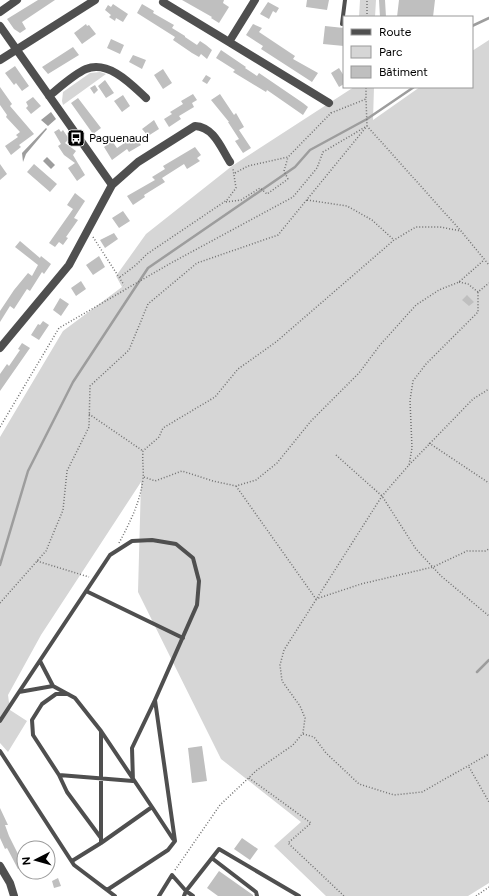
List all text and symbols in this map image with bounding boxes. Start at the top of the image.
legend [343,16,473,88]
text: Route [379,25,412,39]
text: Parc [379,45,403,59]
text: Bâtiment [379,65,428,79]
bus stop icon: Paguenaud [66,128,86,148]
place label: Paguenaud [89,131,149,145]
north arrow [16,840,56,880]
text: N [20,856,33,866]

